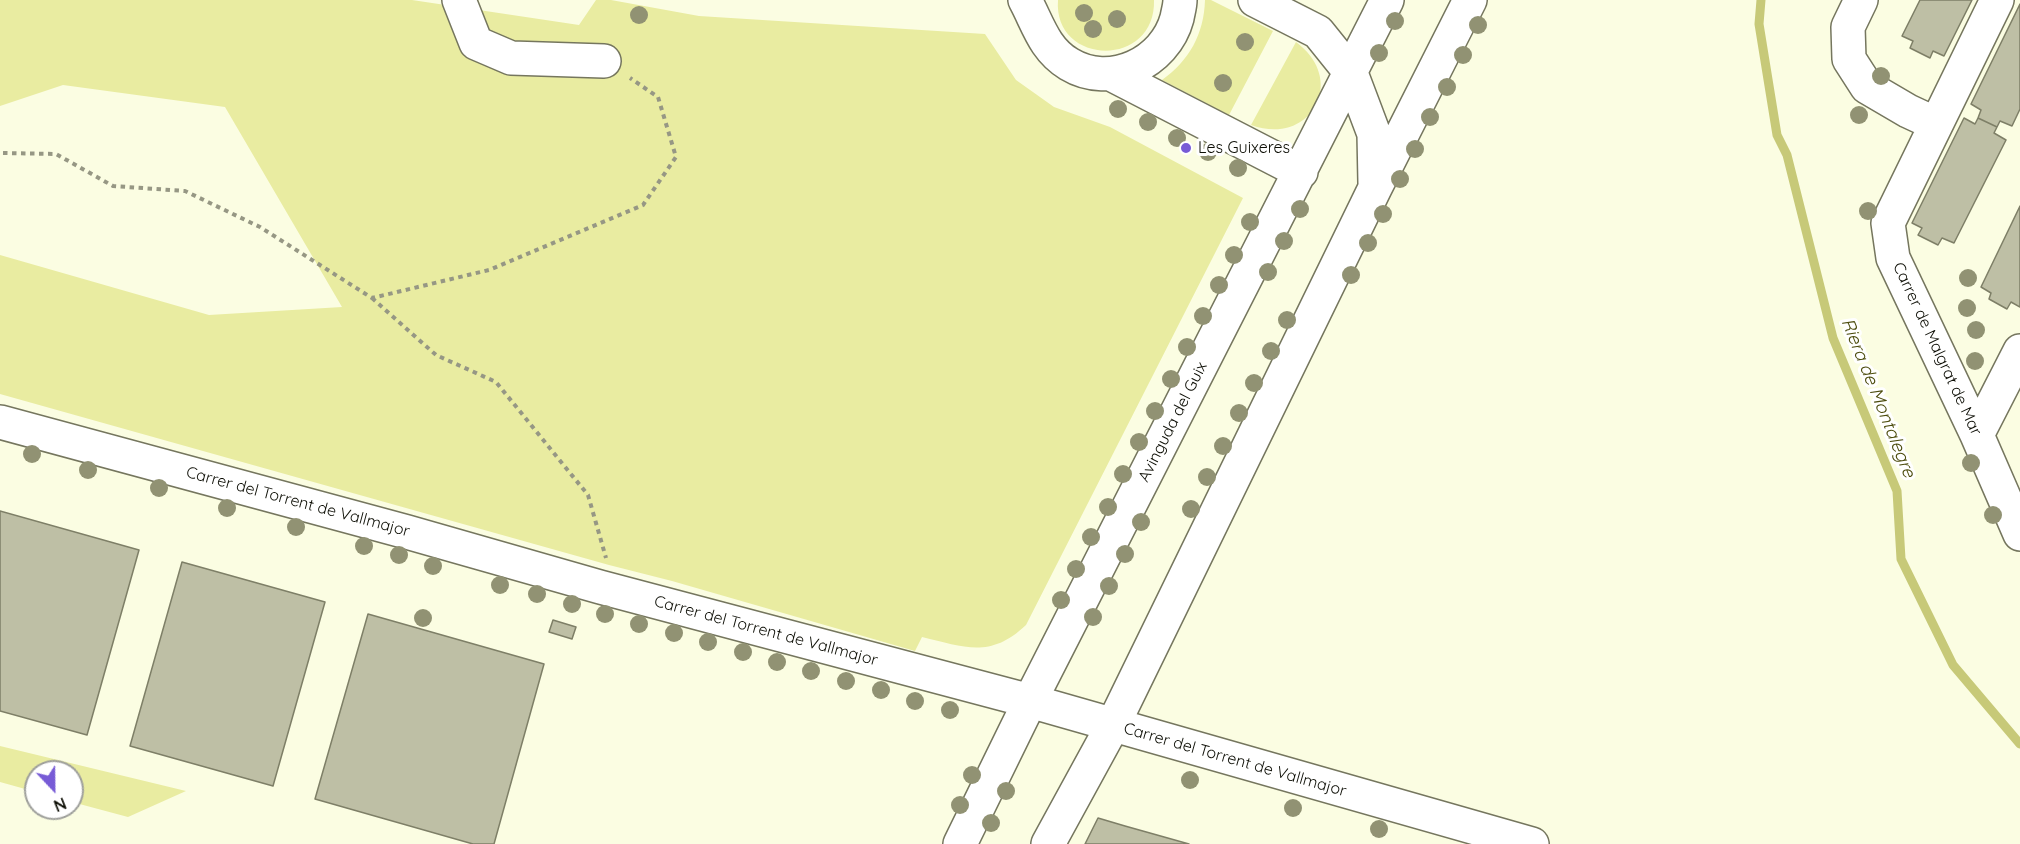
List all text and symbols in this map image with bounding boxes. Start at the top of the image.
place label: Les Guixeres [1198,138,1290,158]
marker: Les Guixeres [1179,141,1193,155]
street label: Carrer de Malgrat de Mar [1888,259,1986,439]
water label: Riera de Montalegre [1836,315,1920,481]
street label: Avinguda del Guix [1134,359,1212,485]
street label: Carrer del Torrent de Vallmajor [184,463,412,541]
street label: Carrer del Torrent de Vallmajor [652,592,880,670]
street label: Carrer del Torrent de Vallmajor [1121,719,1349,801]
north arrow [24,760,84,820]
text: N [51,793,69,816]

